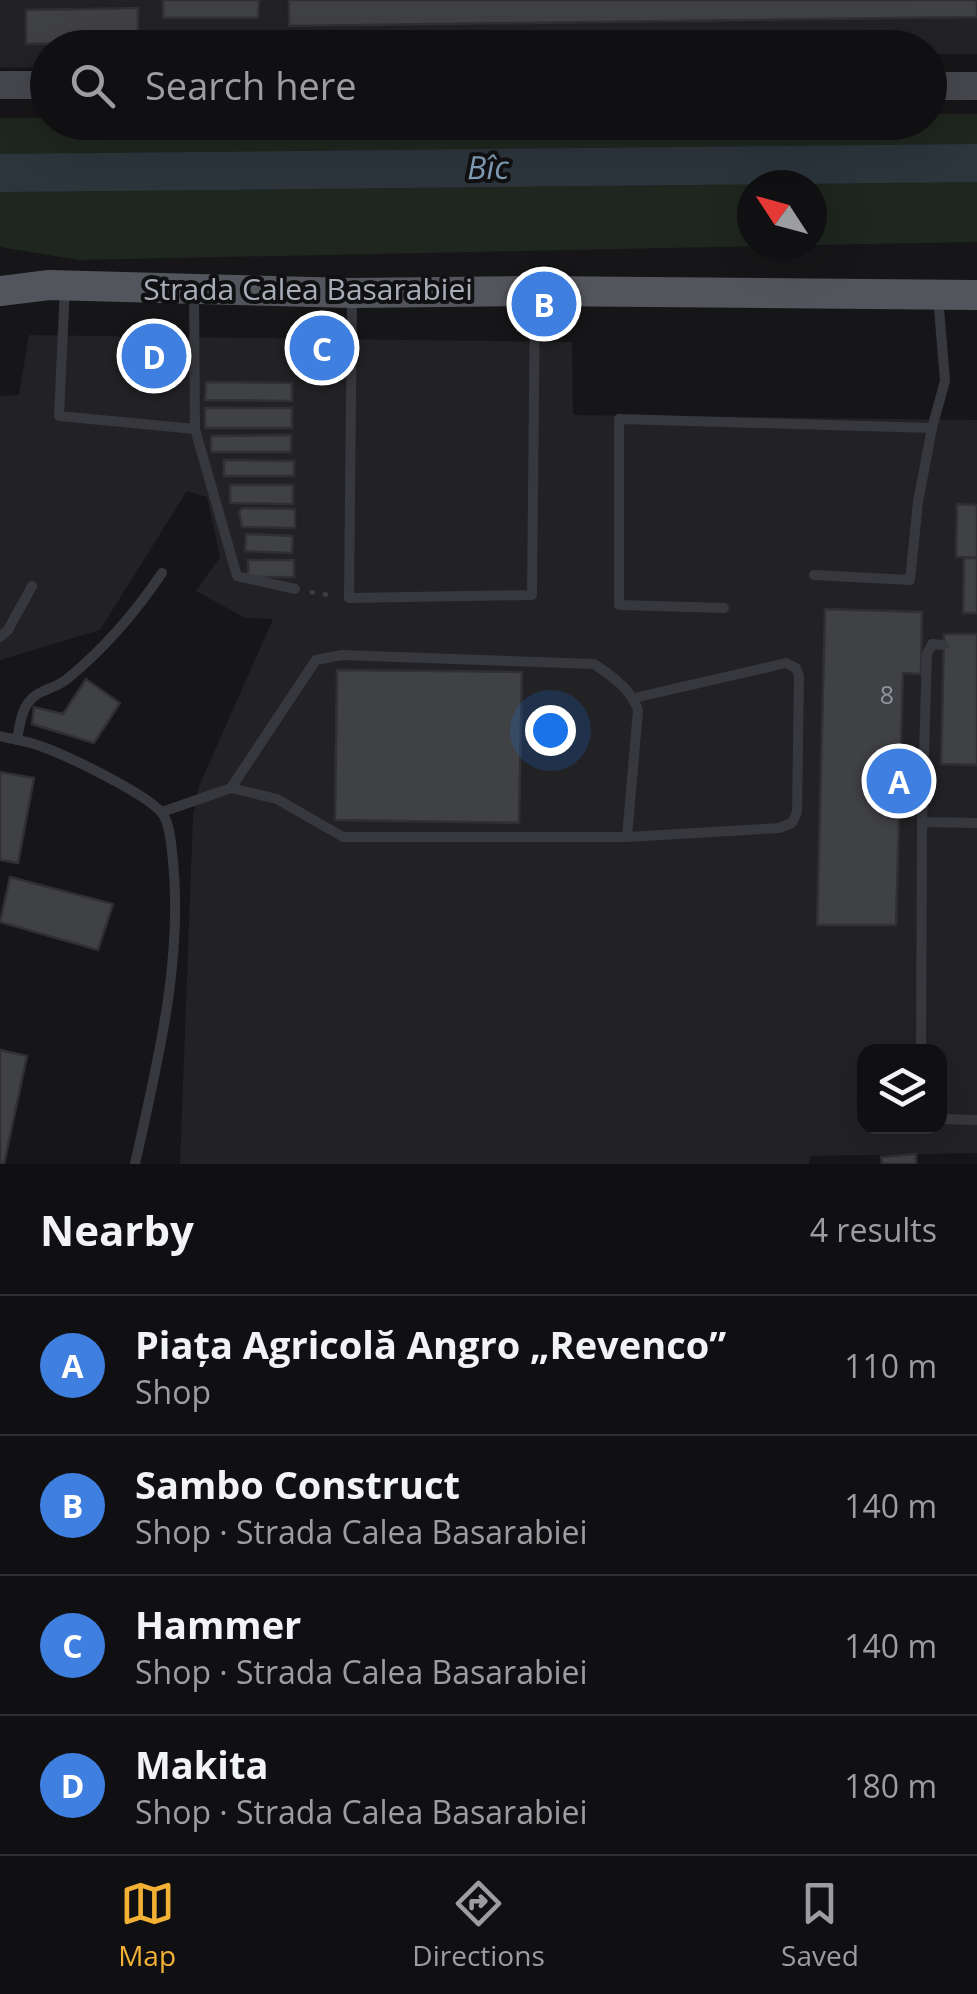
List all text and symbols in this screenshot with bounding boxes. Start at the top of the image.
search box [30,30,947,140]
icon: search [65,58,120,113]
text: Search here [145,59,357,111]
water label: Bîc [467,145,510,188]
north arrow [737,170,827,260]
pin: B [512,266,576,342]
street label: Strada Calea Basarabiei [143,268,473,309]
pin: C [290,310,354,386]
pin: D [122,318,186,394]
house number: 8 [880,677,894,711]
your location [525,705,576,756]
pin: A [866,744,932,818]
map controls [857,1044,947,1134]
button: layers [857,1044,947,1134]
text: Nearby [40,1201,194,1258]
text: 4 results [810,1208,937,1251]
text: Piața Agricolă Angro „Revenco” [135,1318,726,1370]
text: A [61,1344,84,1387]
text: 110 m [844,1344,937,1387]
text: Shop [135,1370,211,1413]
text: Sambo Construct [135,1458,460,1510]
text: B [62,1484,83,1527]
text: 140 m [844,1484,937,1527]
text: Shop · Strada Calea Basarabiei [135,1510,588,1553]
text: Hammer [135,1598,301,1650]
text: C [62,1624,83,1667]
text: 140 m [844,1624,937,1667]
text: Shop · Strada Calea Basarabiei [135,1650,588,1693]
text: Makita [135,1738,268,1790]
text: D [61,1764,84,1807]
text: 180 m [844,1764,937,1807]
text: Shop · Strada Calea Basarabiei [135,1790,588,1833]
tab: Map [118,1876,176,1974]
tab: Directions [412,1876,545,1974]
tab: Saved [781,1876,859,1974]

